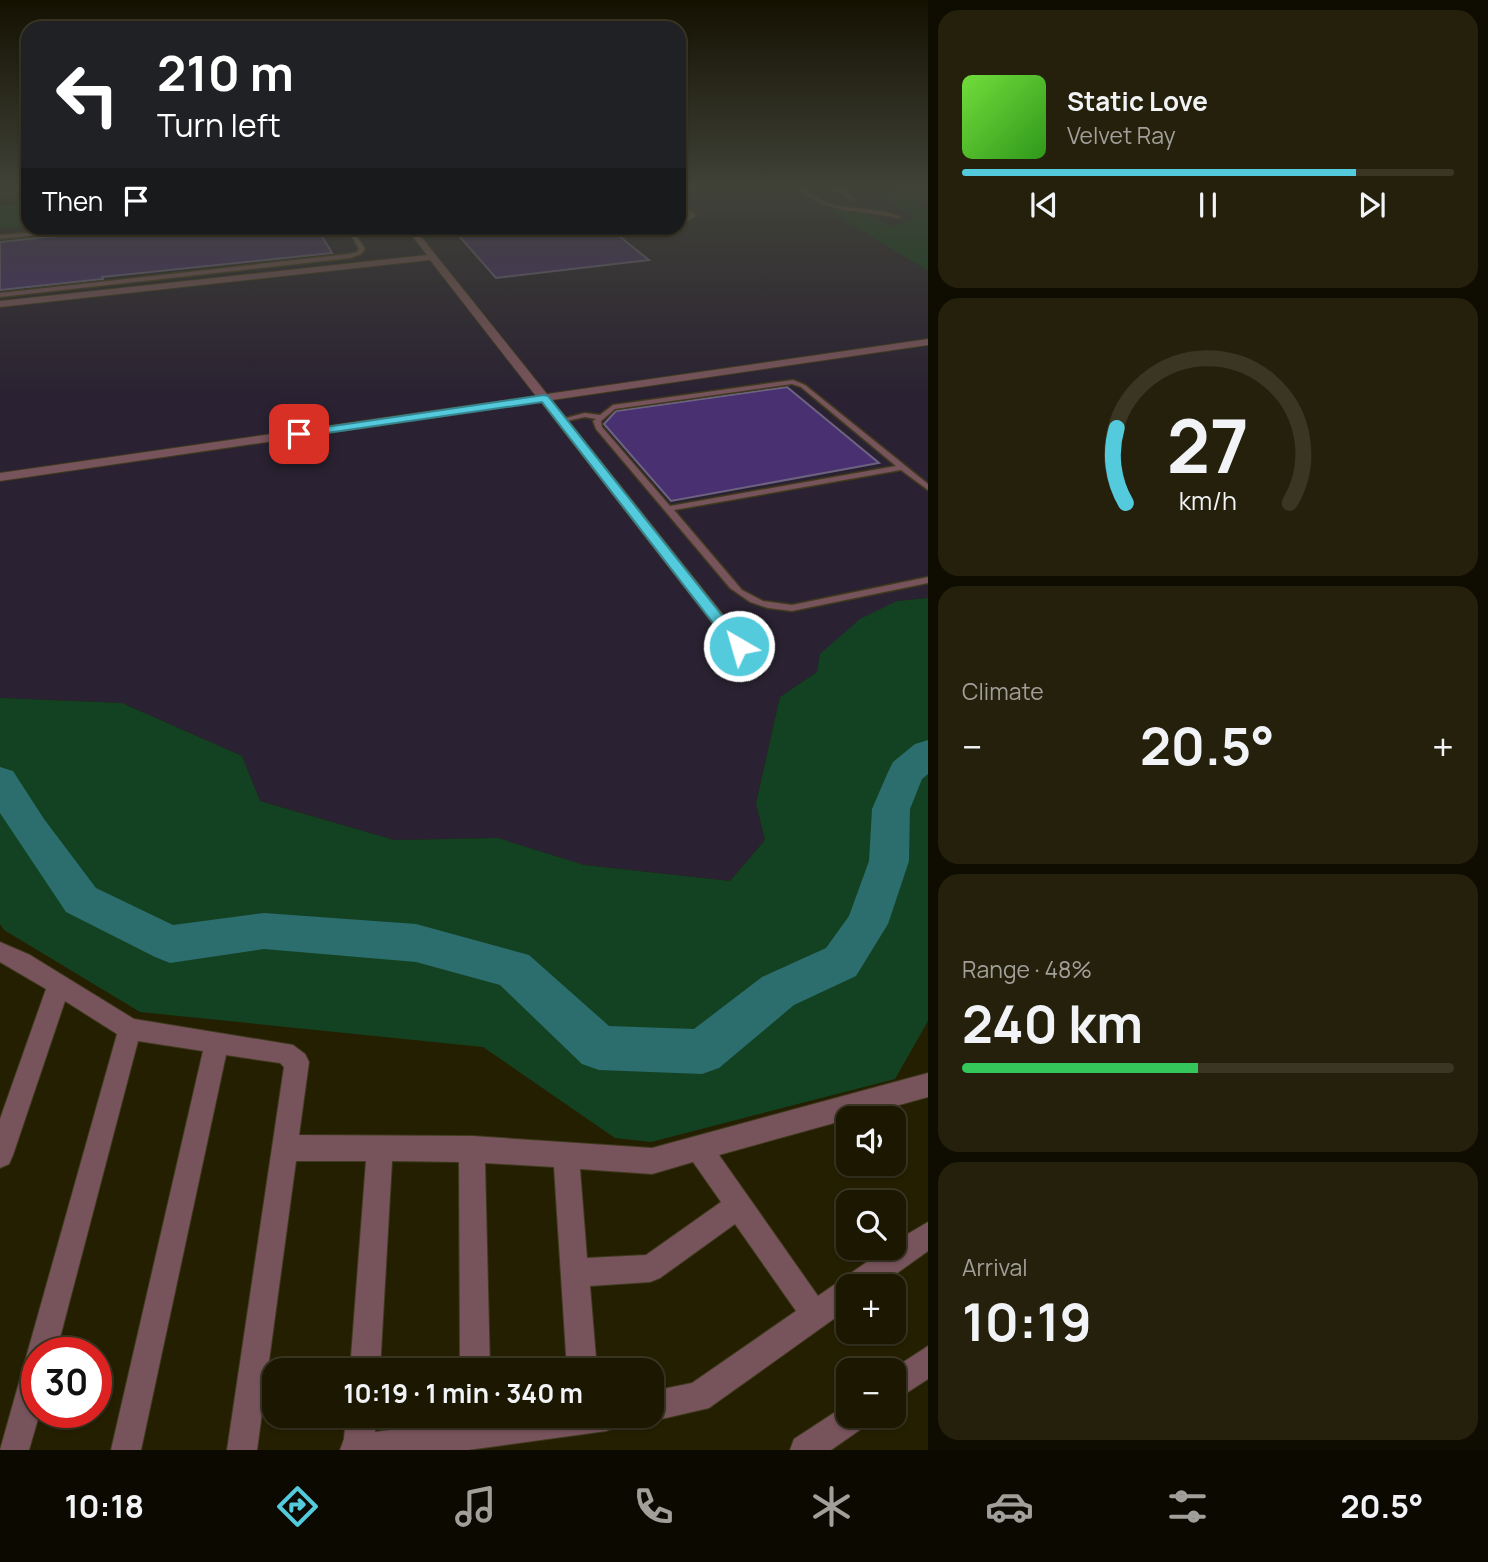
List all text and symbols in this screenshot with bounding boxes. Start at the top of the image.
text: 210 m [157,39,294,106]
icon: left [42,49,133,140]
text: Static Love [1067,83,1208,119]
text: Turn left [157,103,281,147]
text: Velvet Ray [1067,119,1176,151]
icon: arrive [117,182,155,220]
text: Then [42,183,103,219]
icon: previous [1025,186,1063,224]
icon: pause [1189,186,1227,224]
icon: next [1353,186,1391,224]
text: 27 [1167,395,1249,495]
pin [269,404,329,464]
icon: arrive [280,415,318,453]
text: km/h [1179,483,1237,518]
position arrow [702,609,776,683]
text: Climate [962,675,1044,707]
text: 20.5° [1140,710,1275,781]
text: − [962,720,983,772]
text: + [1432,720,1454,772]
text: Range · 48% [962,953,1092,985]
text: 240 km [962,988,1143,1059]
map controls [836,1106,906,1428]
button: sound [836,1106,906,1176]
button: search [836,1190,906,1260]
text: Arrival [962,1251,1028,1283]
button: + [836,1274,906,1344]
text: 10:19 [962,1286,1092,1357]
speed limit sign: 30 [21,1337,112,1428]
button: − [836,1358,906,1428]
text: 10:19 · 1 min · 340 m [343,1375,583,1411]
icon: directions [273,1482,322,1531]
icon: music [451,1482,500,1531]
icon: phone [629,1482,678,1531]
icon: climate [807,1482,856,1531]
icon: car [985,1482,1034,1531]
icon: filters [1163,1482,1212,1531]
text: 10:18 [64,1484,144,1528]
text: 20.5° [1340,1484,1423,1528]

